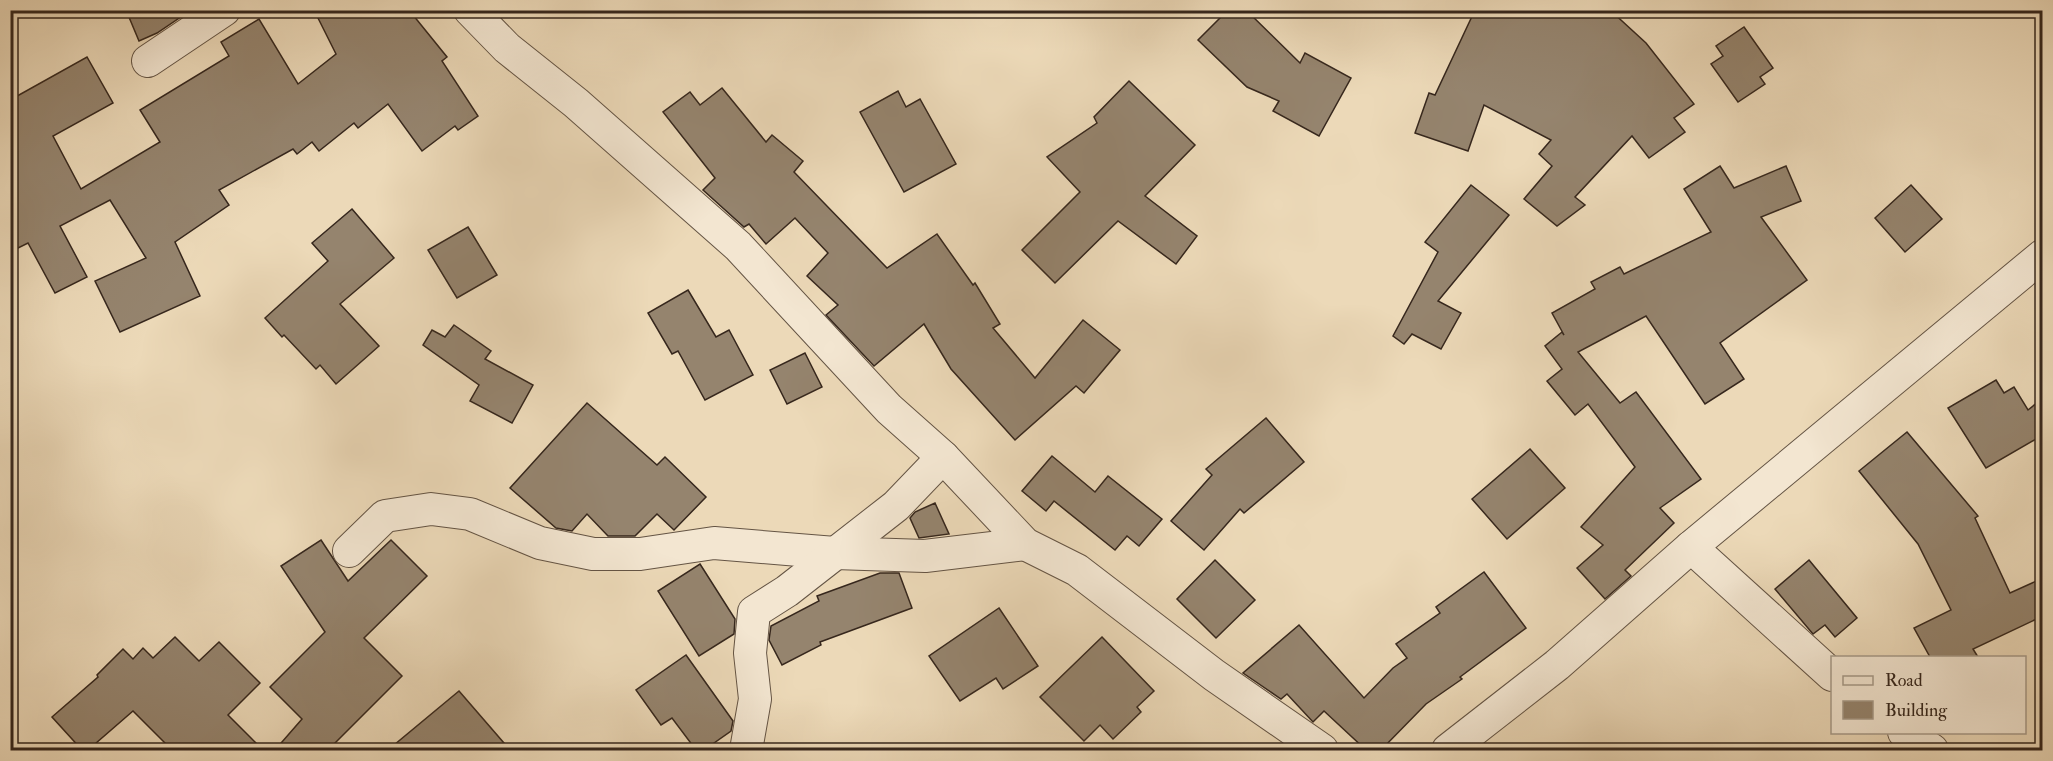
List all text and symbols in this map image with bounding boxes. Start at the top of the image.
legend [1831,656,2026,734]
text: Road [1885,669,1923,692]
text: Building [1885,699,1948,722]

